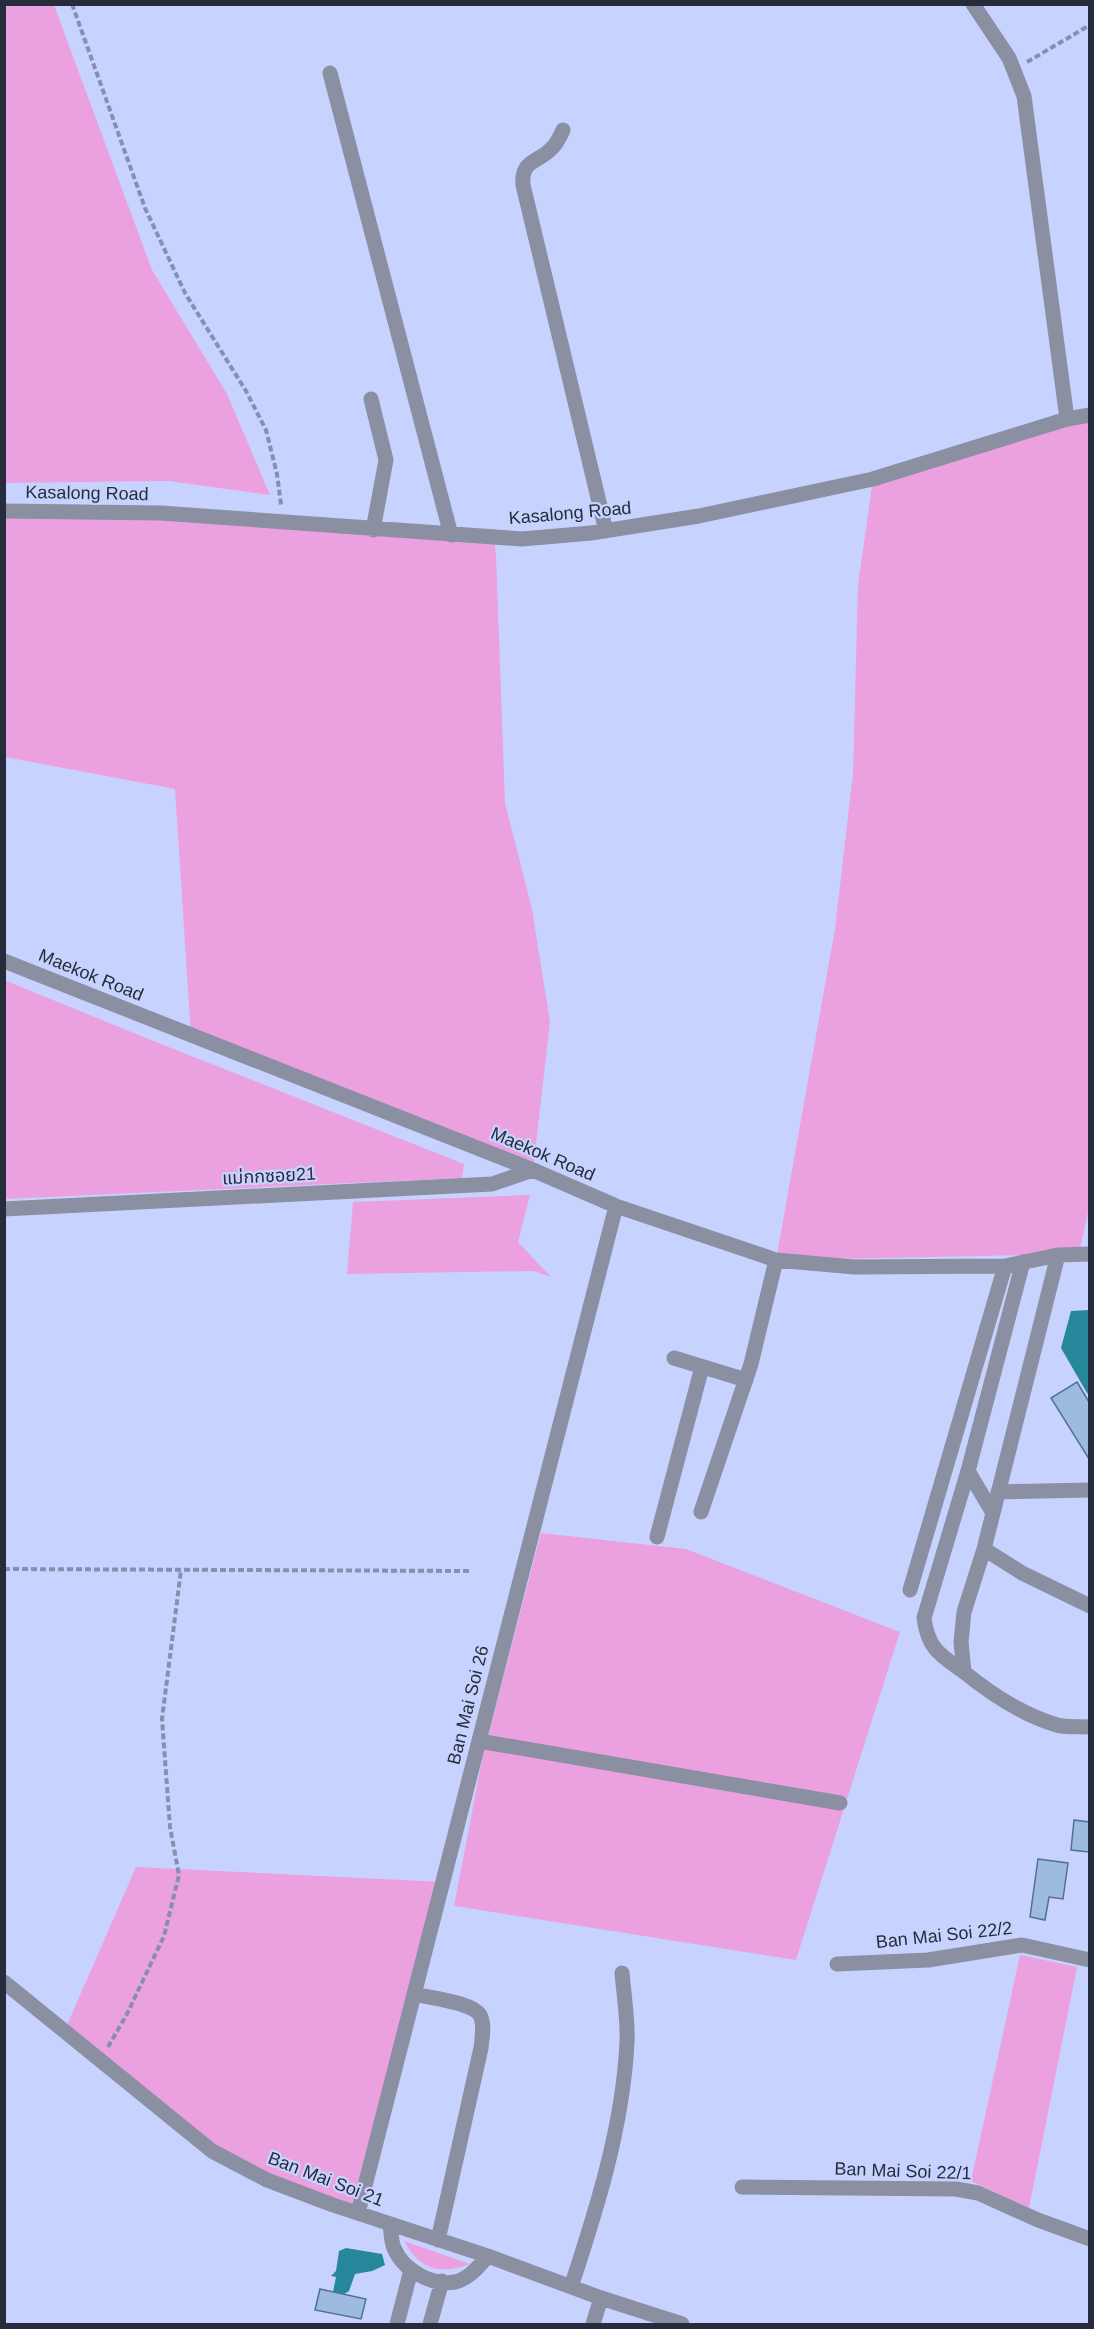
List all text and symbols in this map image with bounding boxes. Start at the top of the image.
street label: Kasalong Road [25,482,149,504]
street label: Kasalong Road [508,498,632,528]
street label: Maekok Road [36,945,146,1005]
street label: Maekok Road [488,1123,598,1185]
street label: แม่กกซอย21 [222,1164,316,1188]
street label: Ban Mai Soi 26 [444,1643,492,1767]
street label: Ban Mai Soi 22/2 [875,1918,1013,1952]
street label: Ban Mai Soi 21 [265,2148,387,2210]
street label: Ban Mai Soi 22/1 [834,2159,972,2183]

